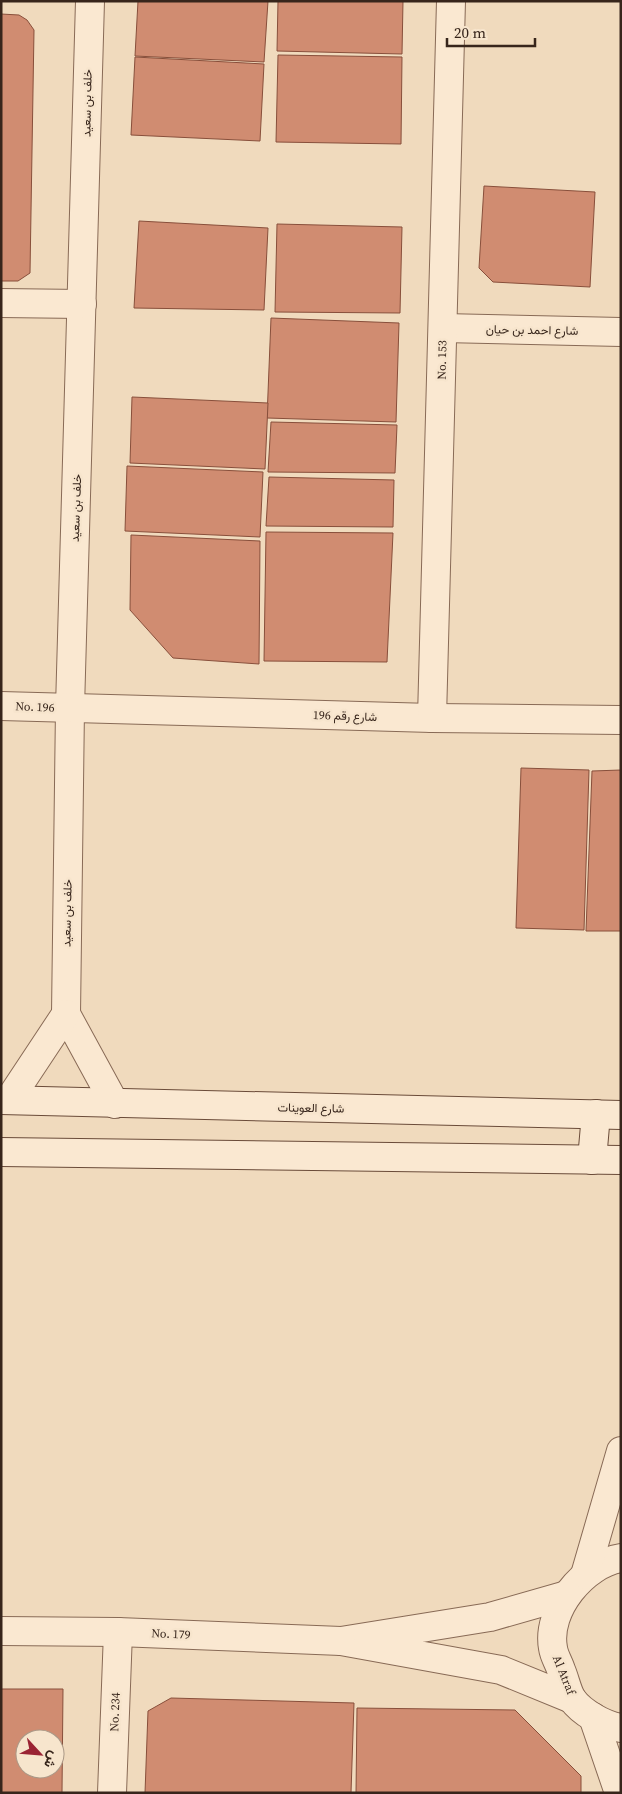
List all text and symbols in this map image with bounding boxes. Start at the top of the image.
scale bar [447,15,534,47]
text: 20 m [454,22,486,43]
street label: خلف بن سعيد [78,69,96,137]
street label: شارع احمد بن حيان [486,321,578,340]
street label: No. 153 [434,340,450,380]
street label: خلف بن سعيد [67,474,85,542]
street label: No. 196 [15,698,55,716]
street label: شارع رقم 196 [313,707,377,726]
street label: خلف بن سعيد [58,879,76,947]
street label: شارع العوينات [277,1099,345,1118]
street label: No. 179 [151,1625,191,1643]
street label: Al Atraf [549,1653,580,1699]
street label: No. 234 [106,1692,124,1732]
north arrow [15,1729,65,1779]
text: ش [39,1748,64,1772]

